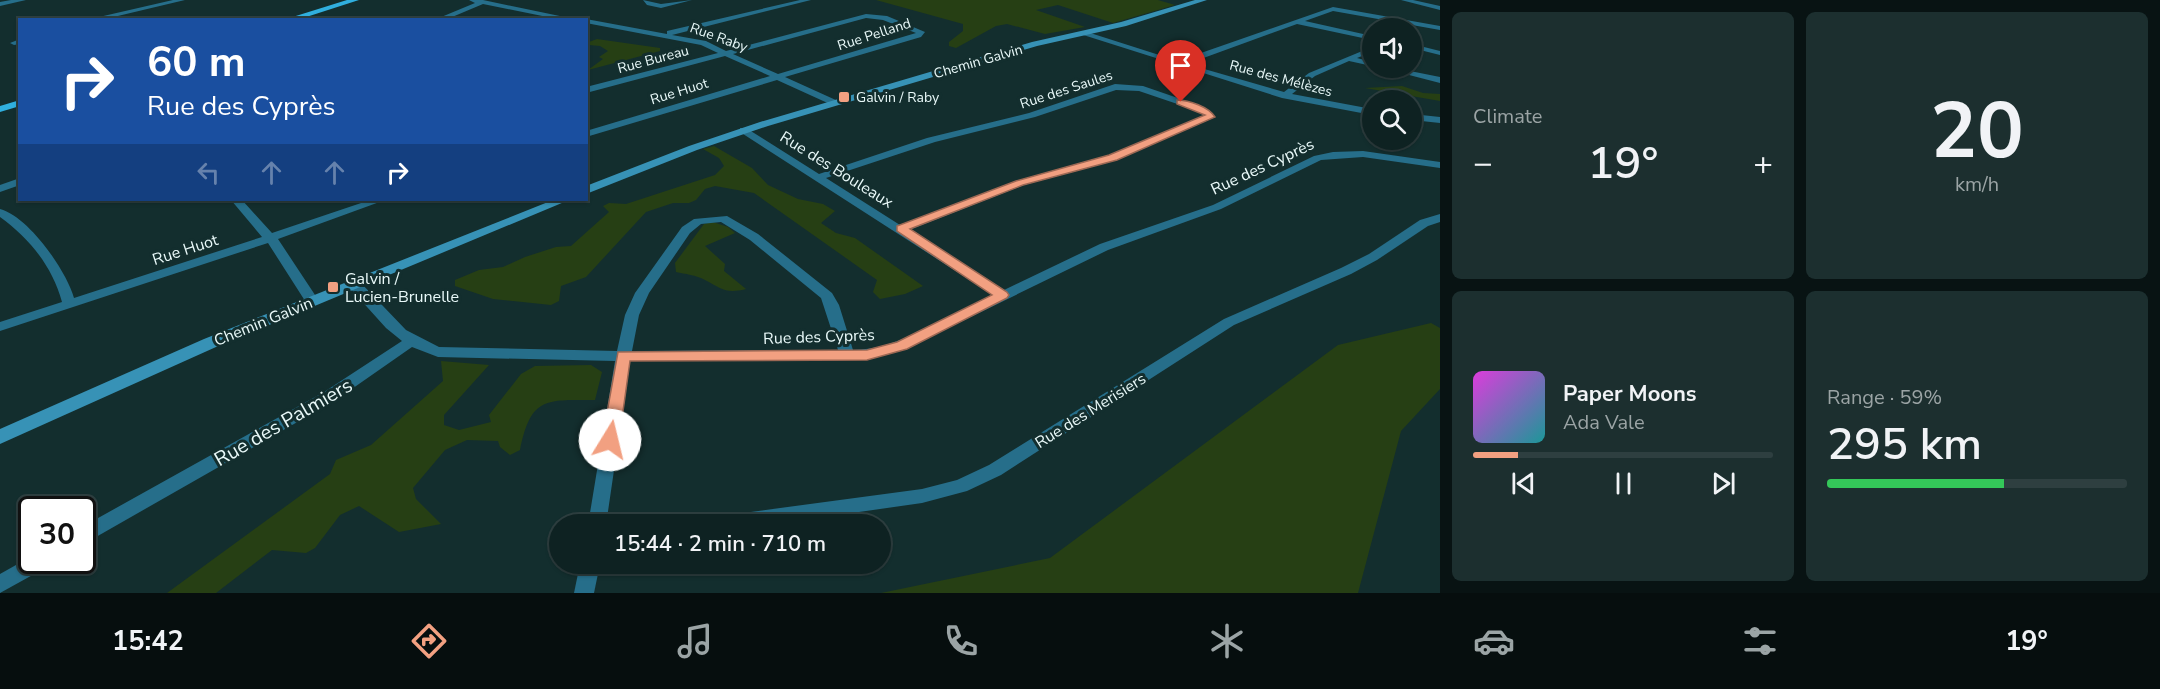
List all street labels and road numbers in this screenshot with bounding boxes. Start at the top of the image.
street label: Rue Pelland [835,14,913,55]
street label: Rue Raby [687,18,751,57]
street label: Chemin Galvin [931,40,1025,83]
street label: Rue Bureau [615,41,691,78]
street label: Rue des Mélèzes [1227,56,1335,101]
street label: Rue des Saules [1017,65,1115,113]
street label: Rue Huot [648,74,710,109]
street label: Rue des Bouleaux [776,126,898,214]
street label: Rue des Cyprès [1207,133,1318,200]
street label: Rue Huot [150,229,221,271]
street label: Chemin Galvin [211,292,316,352]
street label: Rue des Cyprès [763,324,875,350]
street label: Rue des Merisiers [1031,368,1150,454]
street label: Rue des Palmiers [209,372,357,473]

